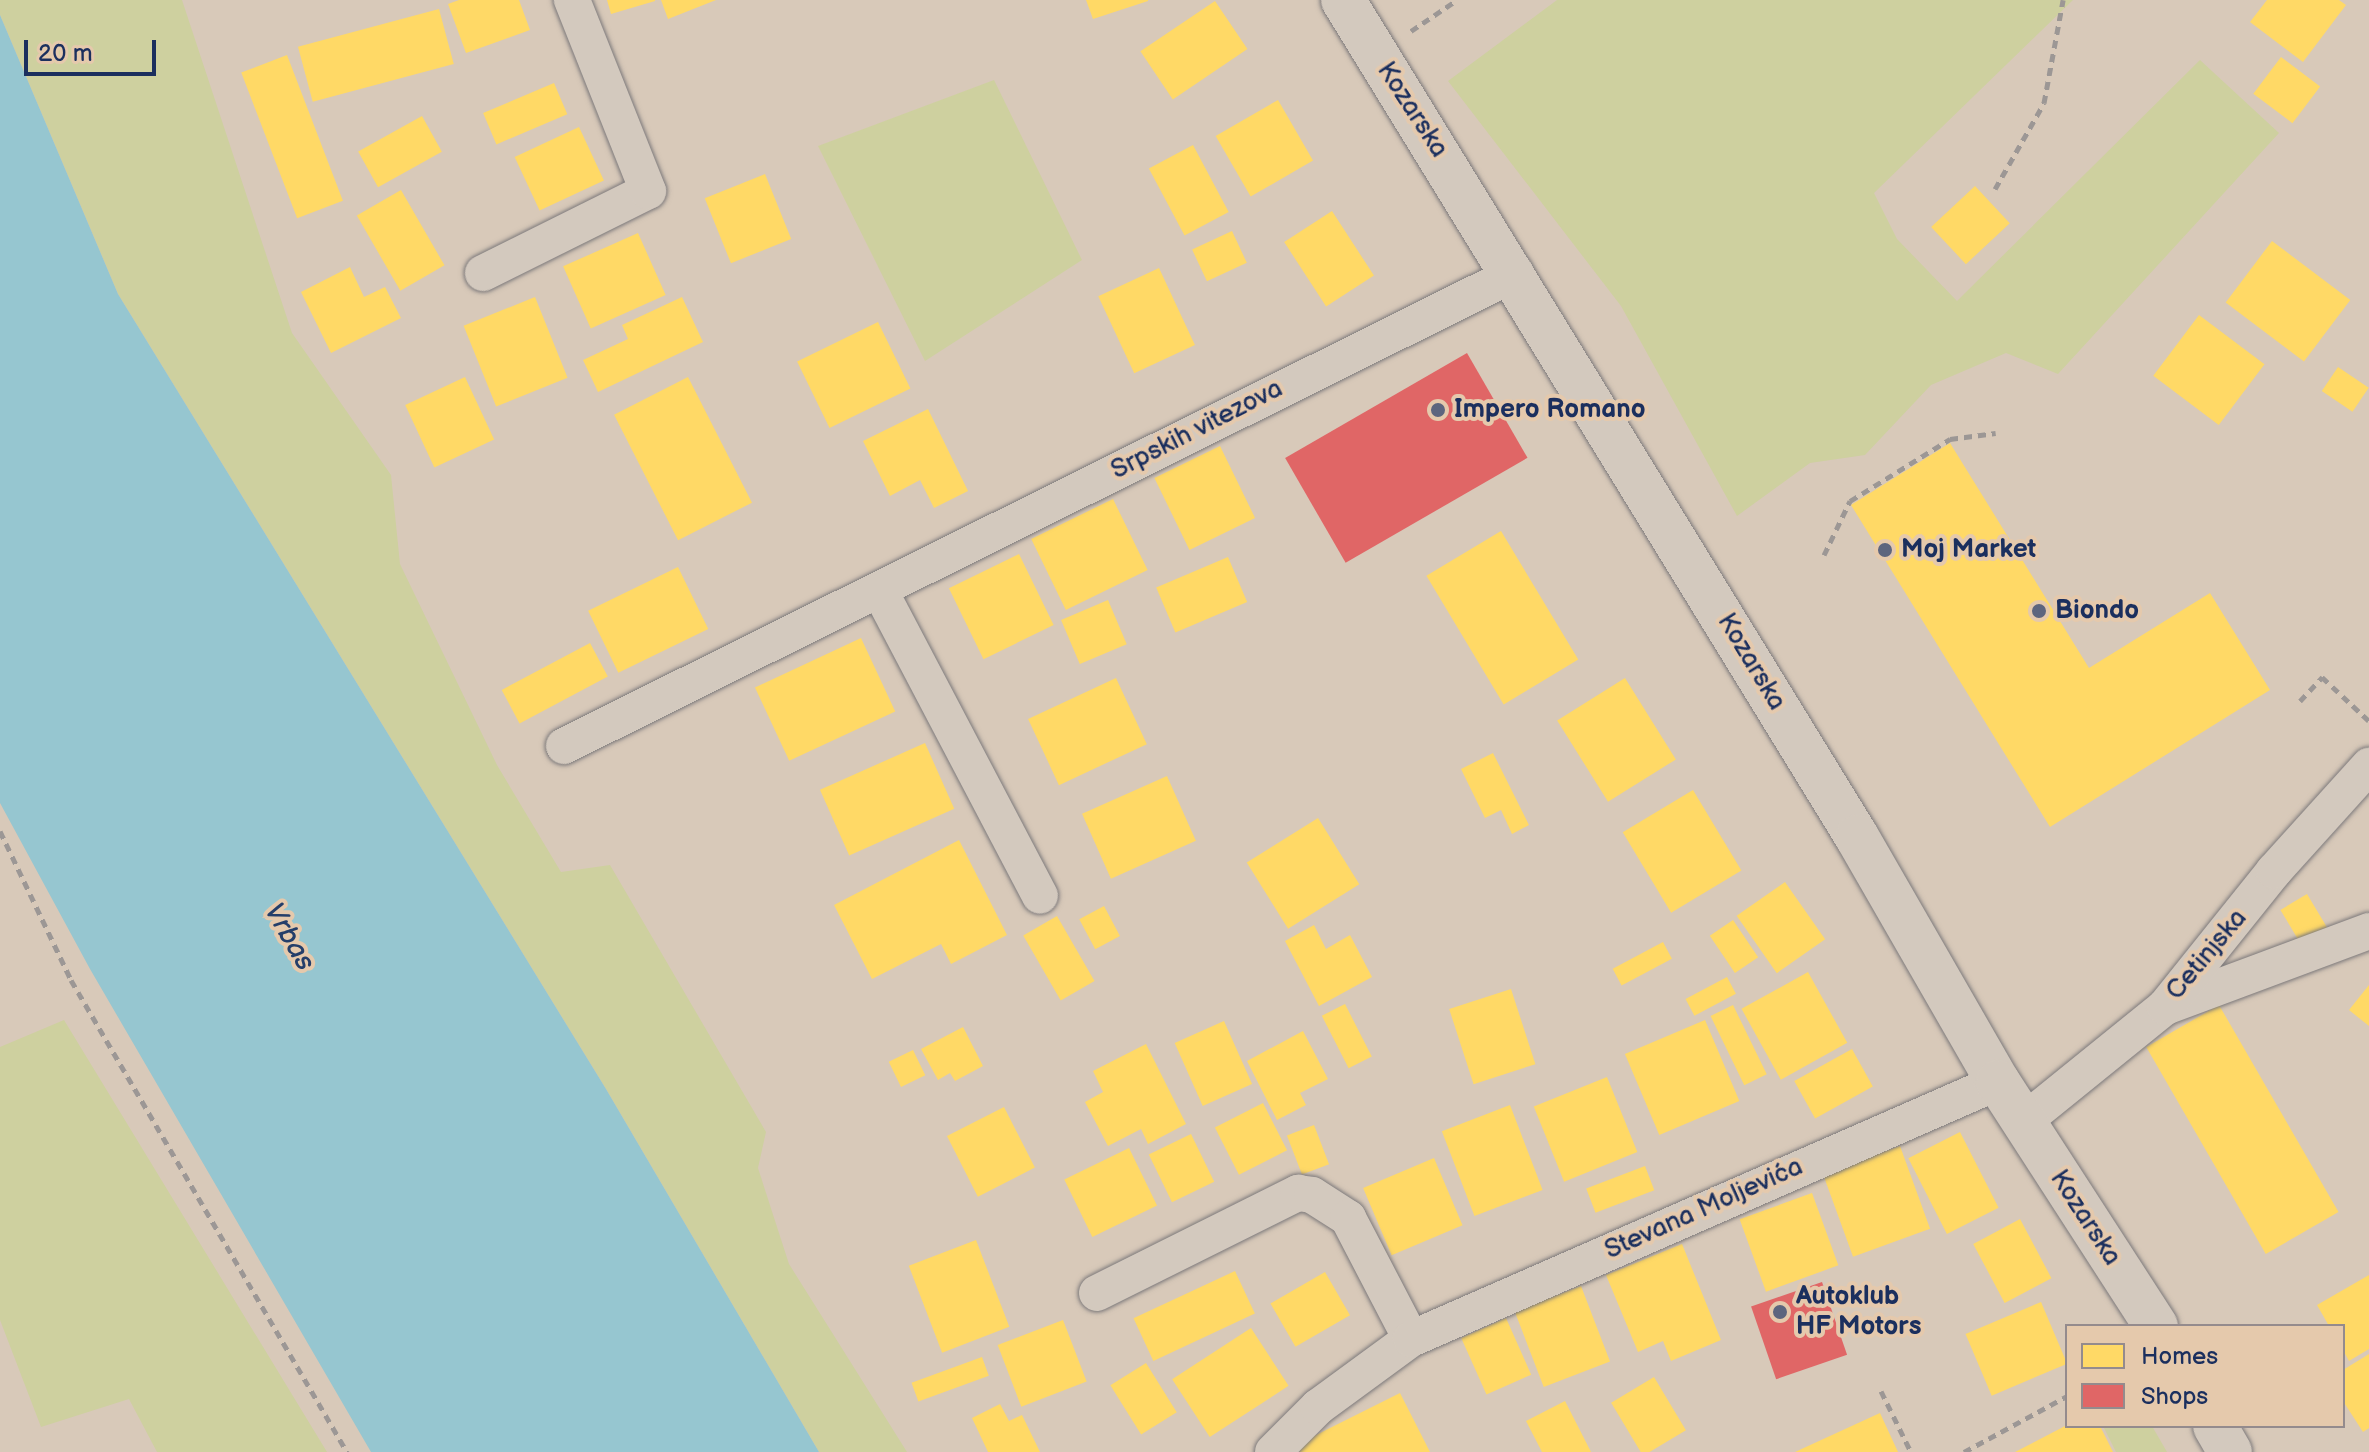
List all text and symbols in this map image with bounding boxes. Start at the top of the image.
scale bar [28,24,160,74]
text: 20 m [38,39,93,68]
street label: Kozarska [1370,57,1454,163]
street label: Srpskih vitezova [1106,373,1288,487]
place label: Impero Romano [1454,394,1646,426]
marker: Impero Romano [1429,401,1447,419]
place label: Moj Market [1901,534,2036,566]
marker: Moj Market [1876,541,1894,559]
place label: Biondo [2055,595,2139,627]
marker: Biondo [2030,602,2048,620]
street label: Kozarska [1710,608,1792,716]
water label: Vrbas [256,897,322,977]
street label: Cetinjska [2160,903,2254,1007]
street label: Stevana Moljevića [1600,1151,1808,1267]
street label: Kozarska [2043,1165,2127,1271]
place label: Autoklub HF Motors [1796,1281,1921,1342]
marker: Autoklub HF Motors [1771,1303,1789,1321]
legend [2065,1324,2345,1428]
text: Homes [2141,1342,2218,1371]
text: Shops [2141,1382,2208,1411]

